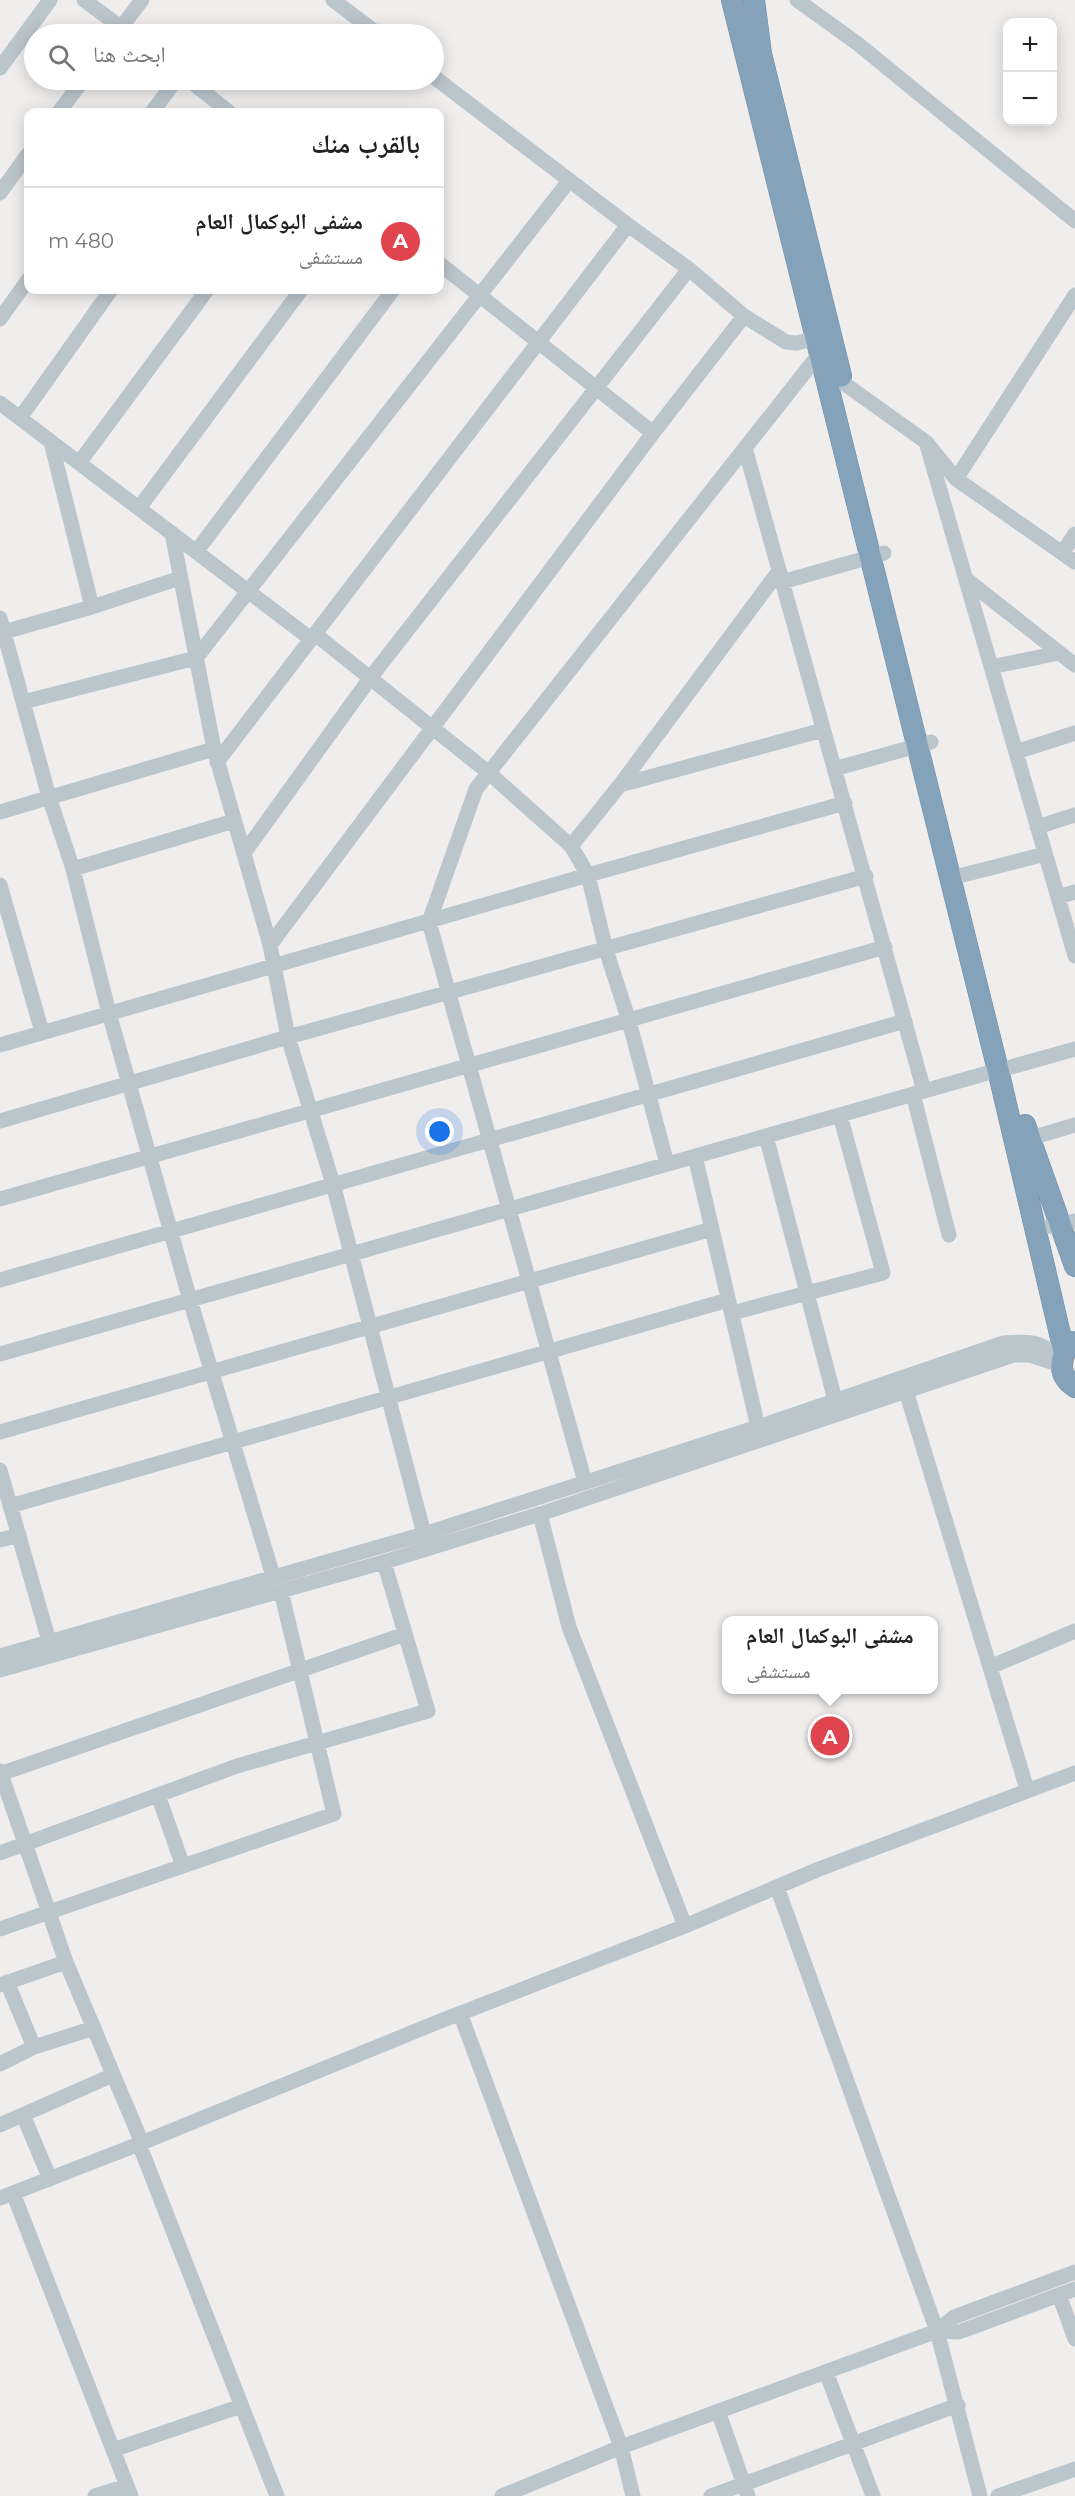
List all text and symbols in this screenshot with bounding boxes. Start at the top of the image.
map controls [1003,18,1057,126]
button: + [1003,18,1057,72]
search box [24,24,444,90]
icon: search [45,41,78,74]
text: ابحث هنا [93,41,166,68]
button: − [1003,72,1057,126]
text: بالقرب منك [311,128,420,160]
text: مشفى البوكمال العام [195,208,363,235]
text: 480 m [48,229,114,253]
text: A [393,229,408,253]
text: مستشفى [299,245,363,269]
your location [425,1117,454,1146]
popup [722,1616,938,1694]
text: مشفى البوكمال العام [746,1622,914,1649]
text: مستشفى [746,1659,811,1683]
pin: A [810,1714,850,1758]

